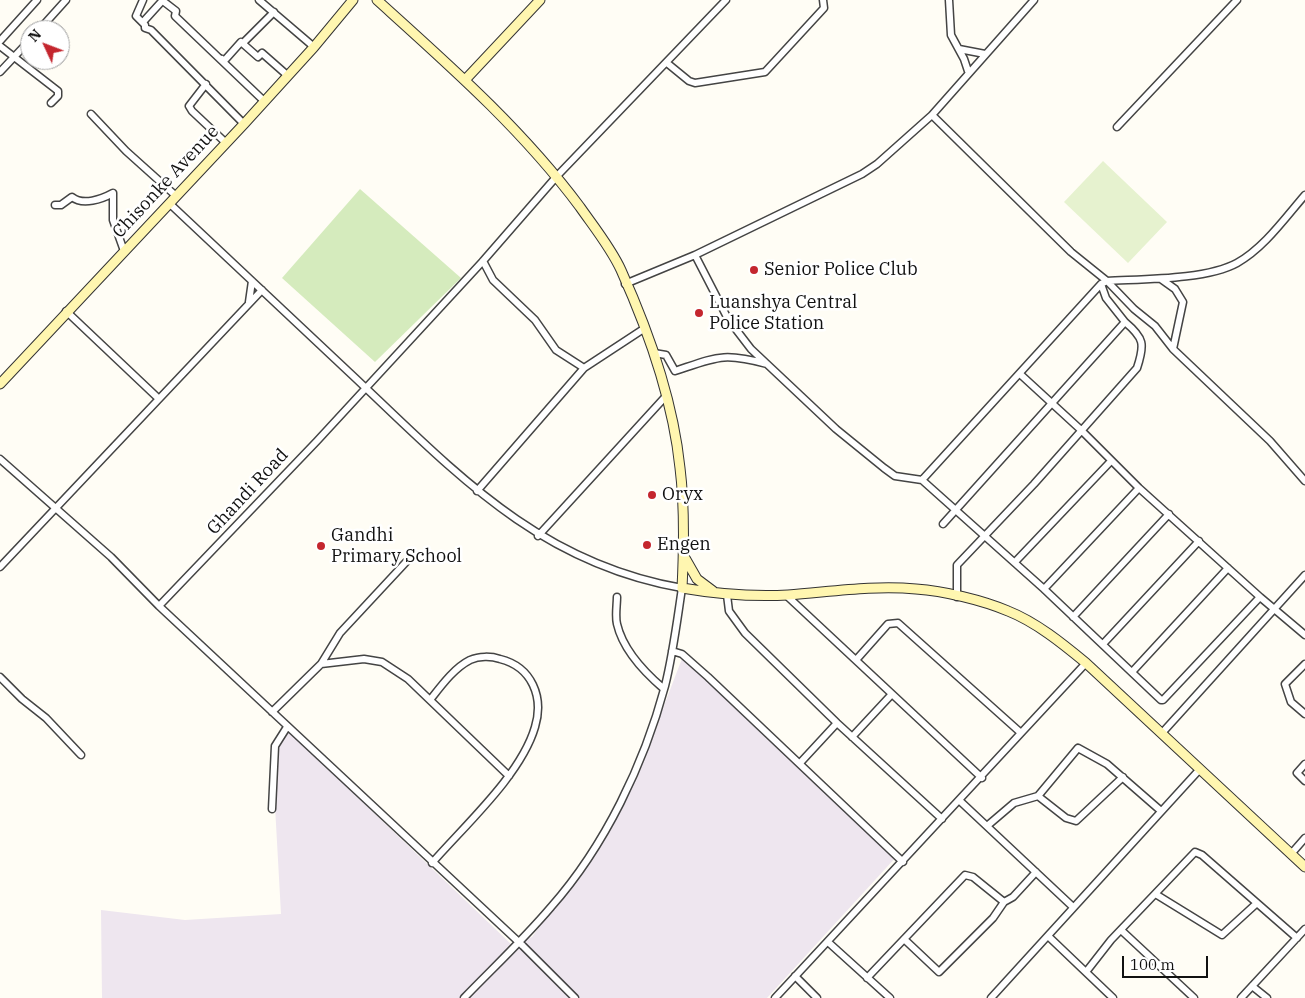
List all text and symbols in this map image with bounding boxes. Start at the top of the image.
north arrow [20,20,70,70]
text: N [24,25,45,46]
street label: Chisonke Avenue [108,121,224,243]
place label: Senior Police Club [764,259,918,281]
marker: Senior Police Club [748,264,760,276]
place label: Luanshya Central Police Station [709,292,857,334]
marker: Luanshya Central Police Station [693,307,705,319]
street label: Ghandi Road [203,445,293,539]
place label: Oryx [662,484,703,506]
marker: Oryx [646,489,658,501]
place label: Gandhi Primary School [331,525,462,568]
place label: Engen [657,534,711,556]
marker: Engen [641,539,653,551]
marker: Gandhi Primary School [315,540,327,552]
scale bar [1125,946,1211,978]
text: 100 m [1130,955,1175,974]

